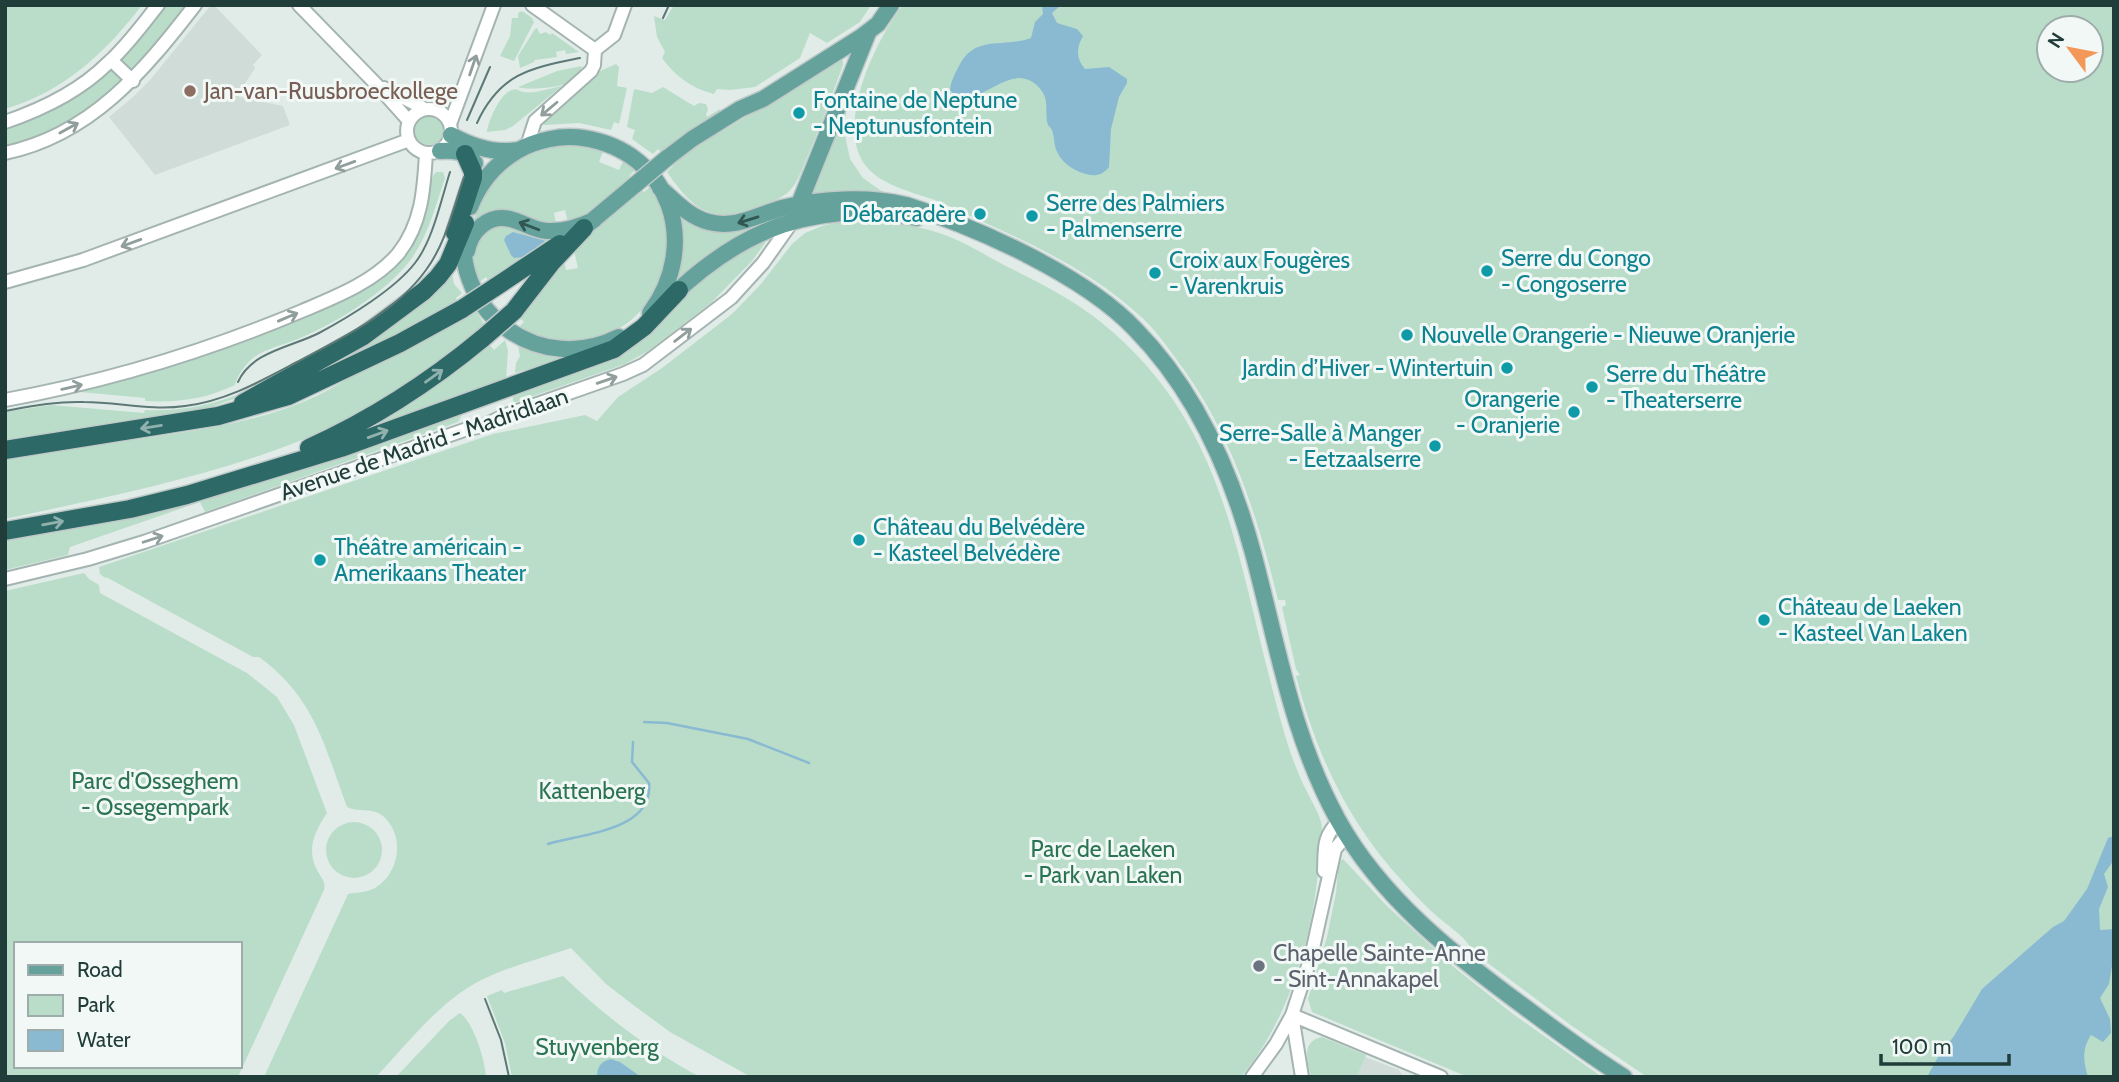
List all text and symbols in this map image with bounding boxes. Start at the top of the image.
north arrow [2035,14,2105,84]
text: N [2043,28,2069,52]
one-way arrow [468,54,480,76]
place label: Jan-van-Ruusbroeckollege [203,77,458,105]
marker: Jan-van-Ruusbroeckollege [182,83,198,99]
place label: Fontaine de Neptune - Neptunusfontein [813,86,1017,140]
one-way arrow [540,101,558,117]
marker: Fontaine de Neptune - Neptunusfontein [791,105,807,121]
one-way arrow [58,121,78,135]
one-way arrow [335,159,357,172]
place label: Serre des Palmiers - Palmenserre [1046,189,1225,243]
place label: Débarcadère [842,200,966,228]
marker: Débarcadère [972,206,988,222]
marker: Serre des Palmiers - Palmenserre [1024,208,1040,224]
one-way arrow [737,214,759,227]
one-way arrow [518,218,540,231]
one-way arrow [121,237,143,250]
place label: Serre du Congo - Congoserre [1501,244,1651,298]
place label: Croix aux Fougères - Varenkruis [1169,246,1350,300]
marker: Serre du Congo - Congoserre [1479,263,1495,279]
marker: Croix aux Fougères - Varenkruis [1147,265,1163,281]
one-way arrow [277,309,299,322]
place label: Nouvelle Orangerie - Nieuwe Oranjerie [1421,321,1795,349]
marker: Nouvelle Orangerie - Nieuwe Oranjerie [1399,327,1415,343]
one-way arrow [674,328,692,343]
place label: Jardin d’Hiver - Wintertuin [1241,354,1493,382]
marker: Jardin d’Hiver - Wintertuin [1499,360,1515,376]
place label: Serre du Théâtre - Theaterserre [1606,360,1766,414]
one-way arrow [425,369,444,384]
one-way arrow [596,373,618,385]
marker: Serre du Théâtre - Theaterserre [1584,379,1600,395]
one-way arrow [60,380,83,393]
street label: Avenue de Madrid - Madridlaan [276,381,572,507]
place label: Orangerie - Oranjerie [1456,385,1560,439]
marker: Orangerie - Oranjerie [1566,404,1582,420]
place label: Serre-Salle à Manger - Eetzaalserre [1219,419,1422,473]
one-way arrow [140,421,163,434]
one-way arrow [367,427,389,440]
marker: Serre-Salle à Manger - Eetzaalserre [1427,438,1443,454]
place label: Château du Belvédère - Kasteel Belvédère [873,513,1085,567]
one-way arrow [41,516,64,529]
one-way arrow [142,532,164,545]
marker: Château du Belvédère - Kasteel Belvédère [851,532,867,548]
place label: Théâtre américain - Amerikaans Theater [334,533,527,587]
marker: Théâtre américain - Amerikaans Theater [312,552,328,568]
place label: Château de Laeken - Kasteel Van Laken [1778,593,1968,647]
marker: Château de Laeken - Kasteel Van Laken [1756,612,1772,628]
park label: Parc d'Osseghem - Ossegempark [71,767,239,821]
park label: Kattenberg [539,777,646,805]
park label: Parc de Laeken - Park van Laken [1024,835,1182,889]
place label: Chapelle Sainte-Anne - Sint-Annakapel [1273,939,1486,993]
legend [14,942,242,1068]
text: Road [77,957,123,982]
marker: Chapelle Sainte-Anne - Sint-Annakapel [1251,958,1267,974]
text: Park [77,992,115,1017]
scale bar [1881,1023,2009,1066]
text: Water [77,1027,131,1052]
park label: Stuyvenberg [535,1033,659,1061]
text: 100 m [1892,1034,1951,1059]

